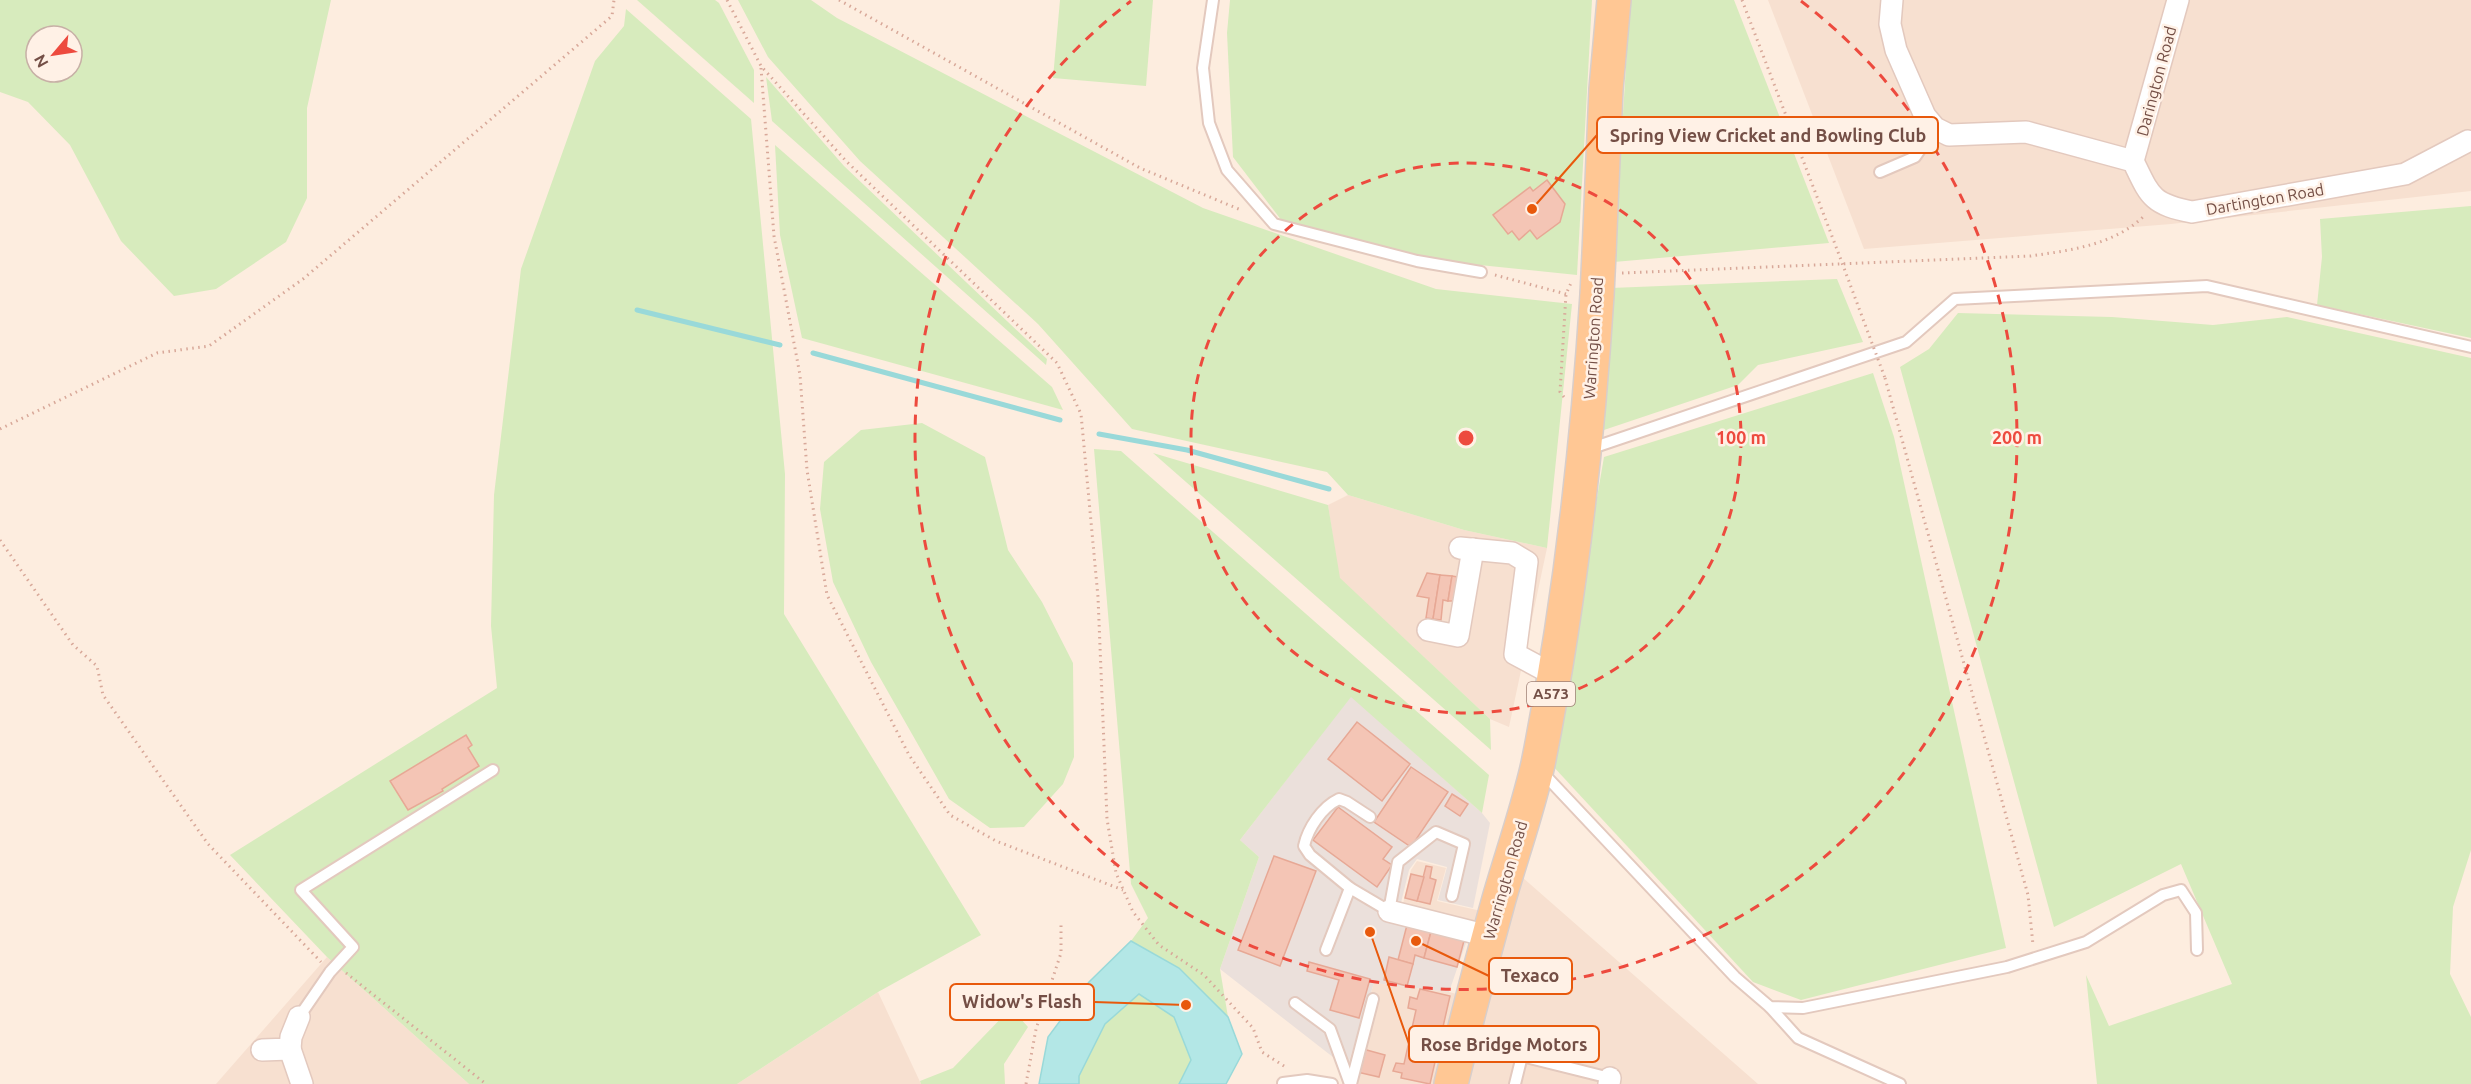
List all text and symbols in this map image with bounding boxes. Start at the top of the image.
north arrow [24,24,84,84]
street label: Darington Road [2133,24,2179,138]
text: N [30,52,52,71]
callout: Spring View Cricket and Bowling Club [1597,117,1938,153]
text: Spring View Cricket and Bowling Club [1610,125,1926,145]
street label: Dartington Road [2205,180,2325,218]
street label: Warrington Road [1580,276,1606,400]
text: 100 m [1716,427,1766,447]
text: 200 m [1992,427,2042,447]
centre of rings [1456,428,1476,448]
road number: A573 [1527,682,1575,706]
street label: Warrington Road [1479,819,1531,941]
callout: Texaco [1489,958,1572,994]
text: Texaco [1501,965,1559,985]
callout: Widow's Flash [950,984,1094,1020]
text: Widow's Flash [962,991,1082,1011]
callout: Rose Bridge Motors [1409,1026,1599,1062]
text: Rose Bridge Motors [1421,1034,1587,1054]

